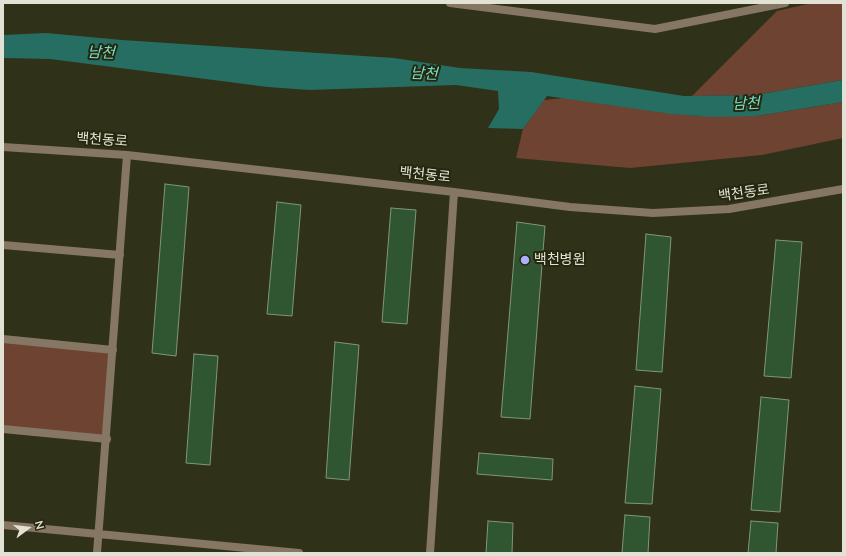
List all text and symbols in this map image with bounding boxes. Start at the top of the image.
water label: 남천 [87,44,115,62]
water label: 남천 [410,65,438,83]
water label: 남천 [732,94,760,114]
street label: 백천동로 [76,130,128,150]
street label: 백천동로 [399,164,451,186]
street label: 백천동로 [717,181,771,205]
place label: 백천병원 [534,252,586,268]
marker: 백천병원 [519,254,531,266]
north arrow [8,508,48,548]
text: N [32,519,47,531]

